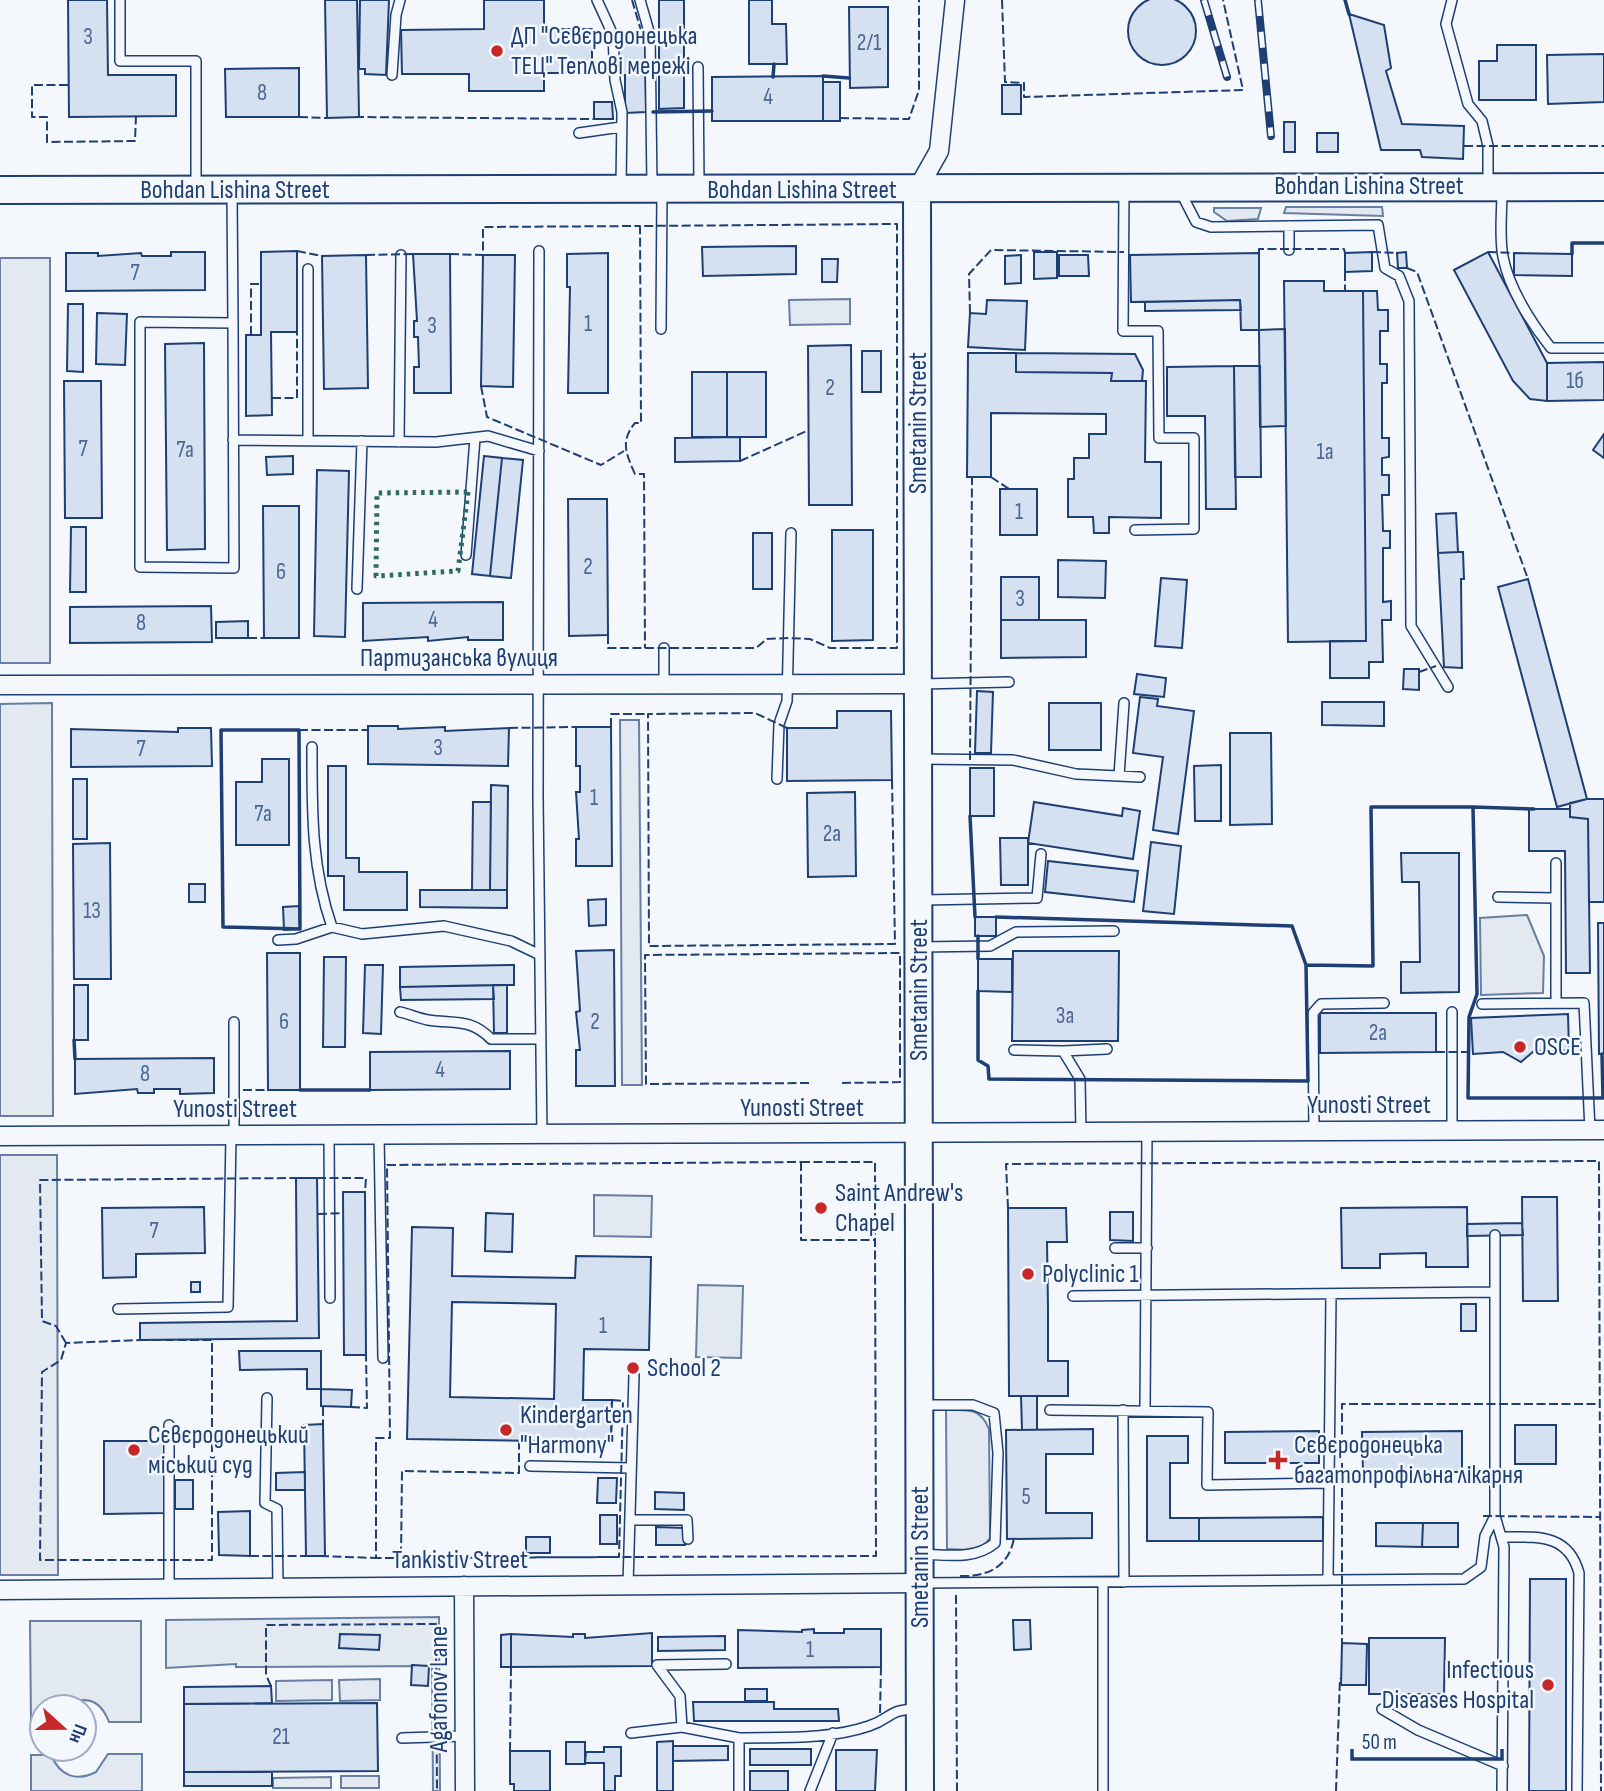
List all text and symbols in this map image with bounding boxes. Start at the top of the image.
place label: ДП "Сєвєродонецька ТЕЦ" Теплові мережі [511,21,697,82]
house number: 3 [83,23,93,51]
house number: 2/1 [857,29,881,57]
marker: ДП "Сєвєродонецька ТЕЦ" Теплові мережі [489,43,505,59]
house number: 8 [257,79,267,107]
house number: 4 [763,83,773,111]
street label: Bohdan Lishina Street [1274,171,1464,202]
street label: Bohdan Lishina Street [140,175,330,206]
street label: Bohdan Lishina Street [707,175,897,206]
house number: 7 [130,259,140,287]
house number: 1 [584,310,592,338]
house number: 3 [427,312,437,340]
street label: Smetanin Street [903,352,934,494]
house number: 1б [1566,367,1584,395]
house number: 2 [825,374,835,402]
house number: 7 [78,435,88,463]
house number: 7а [176,436,194,464]
house number: 1а [1316,438,1334,466]
house number: 1 [1015,498,1023,526]
house number: 2 [583,553,593,581]
house number: 6 [276,558,286,586]
house number: 3 [1015,585,1025,613]
house number: 4 [428,606,438,634]
house number: 8 [136,609,146,637]
street label: Партизанська вулиця [360,643,558,674]
house number: 3 [433,734,443,762]
house number: 7 [136,735,146,763]
house number: 1 [590,784,598,812]
house number: 7а [254,800,272,828]
house number: 2а [823,820,841,848]
house number: 13 [83,897,101,925]
street label: Smetanin Street [904,919,935,1061]
house number: 3а [1056,1002,1074,1030]
house number: 6 [279,1008,289,1036]
house number: 2 [590,1008,600,1036]
house number: 2а [1369,1019,1387,1047]
place label: OSCE [1534,1032,1581,1063]
marker: OSCE [1512,1039,1528,1055]
house number: 4 [435,1056,445,1084]
house number: 8 [140,1060,150,1088]
street label: Yunosti Street [1307,1090,1431,1121]
street label: Yunosti Street [740,1093,864,1124]
street label: Yunosti Street [173,1094,297,1125]
place label: Saint Andrew's Chapel [835,1178,963,1239]
marker: Saint Andrew's Chapel [813,1200,829,1216]
house number: 7 [149,1217,159,1245]
place label: Polyclinic 1 [1042,1259,1139,1290]
marker: Polyclinic 1 [1020,1266,1036,1282]
house number: 1 [599,1312,607,1340]
place label: School 2 [647,1353,721,1384]
marker: School 2 [625,1360,641,1376]
place label: Kindergarten "Harmony" [520,1400,633,1461]
place label: Сєвєродонецький міський суд [148,1420,309,1481]
marker: Kindergarten "Harmony" [498,1422,514,1438]
place label: Сєвєродонецька багатопрофільна лікарня [1294,1430,1523,1491]
marker: Сєвєродонецький міський суд [126,1442,142,1458]
marker: Сєвєродонецька багатопрофільна лікарня [1268,1450,1288,1470]
house number: 5 [1021,1483,1031,1511]
street label: Smetanin Street [905,1486,936,1628]
street label: Tankistiv Street [392,1545,528,1576]
street label: Agafonov Lane [424,1626,455,1753]
house number: 1 [806,1636,814,1664]
place label: Infectious Diseases Hospital [1382,1655,1534,1716]
marker: Infectious Diseases Hospital [1540,1677,1556,1693]
north arrow [28,1693,98,1763]
scale bar [1352,1718,1502,1762]
text: Пн [63,1721,91,1746]
house number: 21 [272,1723,290,1751]
text: 50 m [1362,1730,1397,1755]

